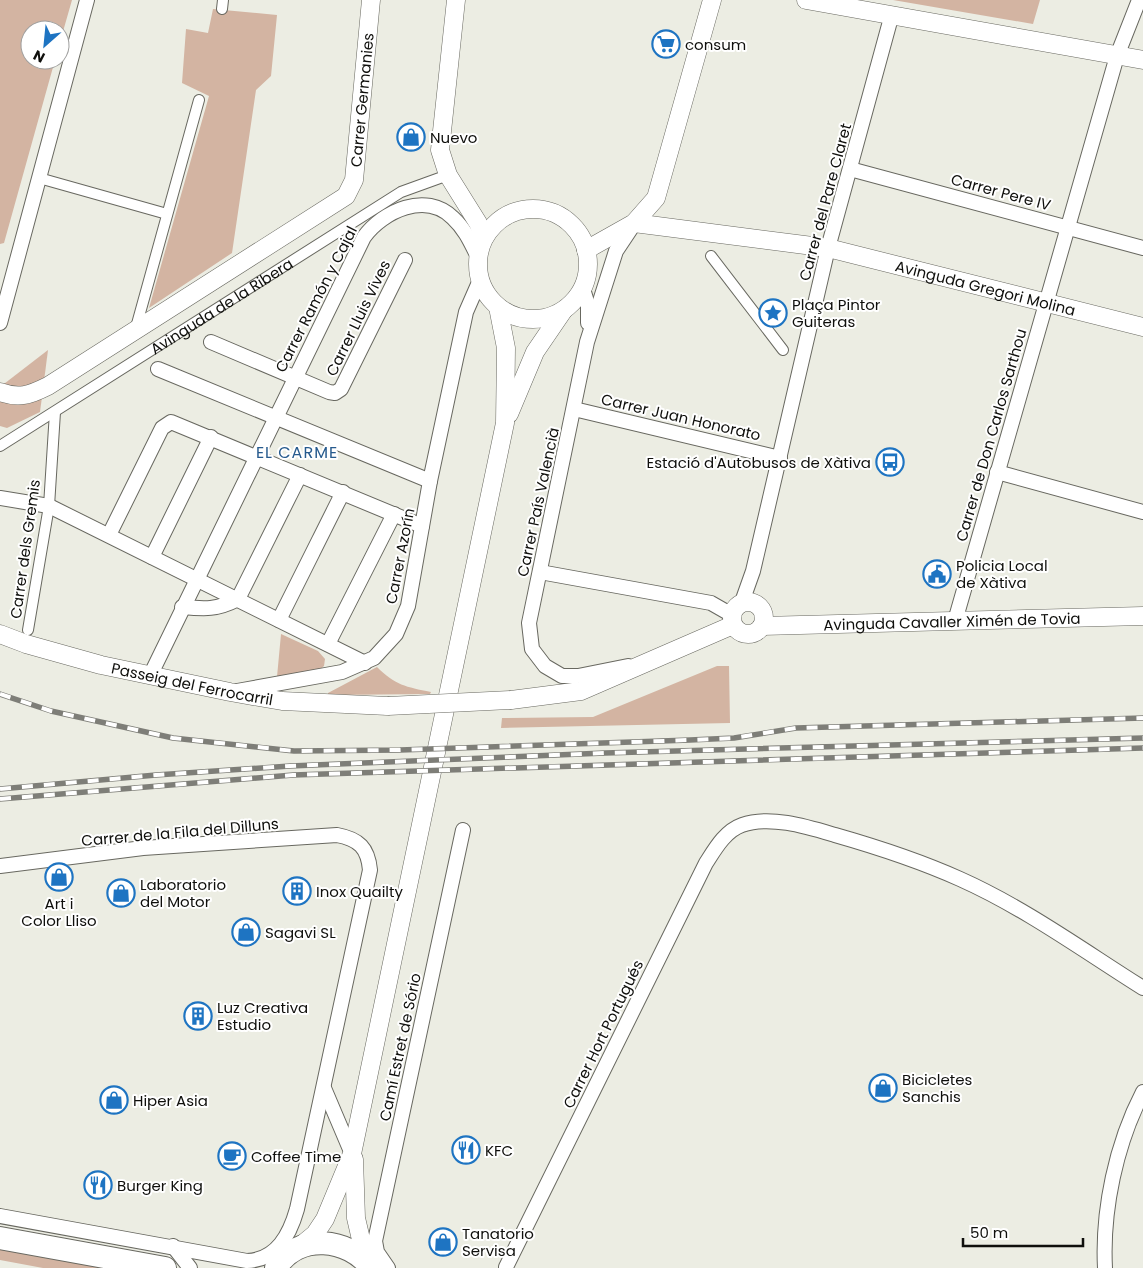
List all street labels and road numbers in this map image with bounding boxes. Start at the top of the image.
street label: Carrer Germanies [345,32,378,168]
street label: Carrer del Pare Claret [794,121,856,283]
street label: Carrer Pere IV [949,169,1053,215]
street label: Carrer Ramón y Cajal [270,222,362,376]
street label: Avinguda de la Ribera [146,253,297,359]
street label: Avinguda Gregori Molina [893,255,1078,320]
street label: Carrer Lluis Vives [321,256,395,379]
street label: Carrer de Don Carlos Sarthou [951,326,1031,544]
street label: Carrer Juan Honorato [599,388,763,446]
street label: Carrer País Valencià [512,425,564,579]
street label: Carrer dels Gremis [5,478,45,620]
street label: Carrer Azorín [380,506,420,606]
street label: Avinguda Cavaller Ximén de Tovia [823,607,1081,635]
street label: Passeig del Ferrocarril [110,657,275,710]
street label: Carrer de la Fila del Dilluns [80,813,280,851]
street label: Carrer Hort Portugués [558,956,648,1112]
street label: Camí Estret de Sório [374,971,426,1123]

